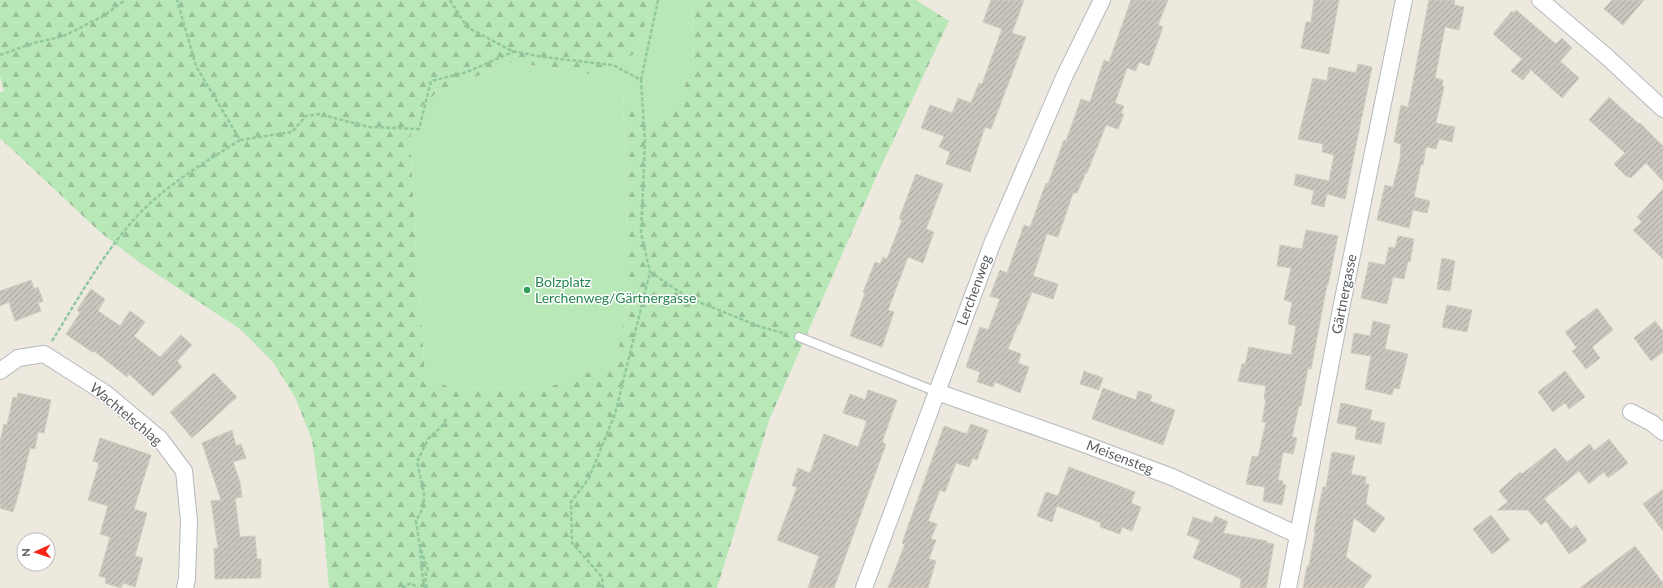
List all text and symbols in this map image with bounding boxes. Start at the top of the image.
street label: Lerchenweg [953,252,994,328]
street label: Gärtnergasse [1327,252,1360,335]
place label: Bolzplatz Lerchenweg/Gärtnergasse [535,273,696,306]
marker: Bolzplatz Lerchenweg/Gärtnergasse [522,285,532,295]
street label: Wachtelschlag [87,379,166,449]
street label: Meisensteg [1084,436,1156,477]
north arrow [16,532,56,572]
text: N [19,548,32,557]

